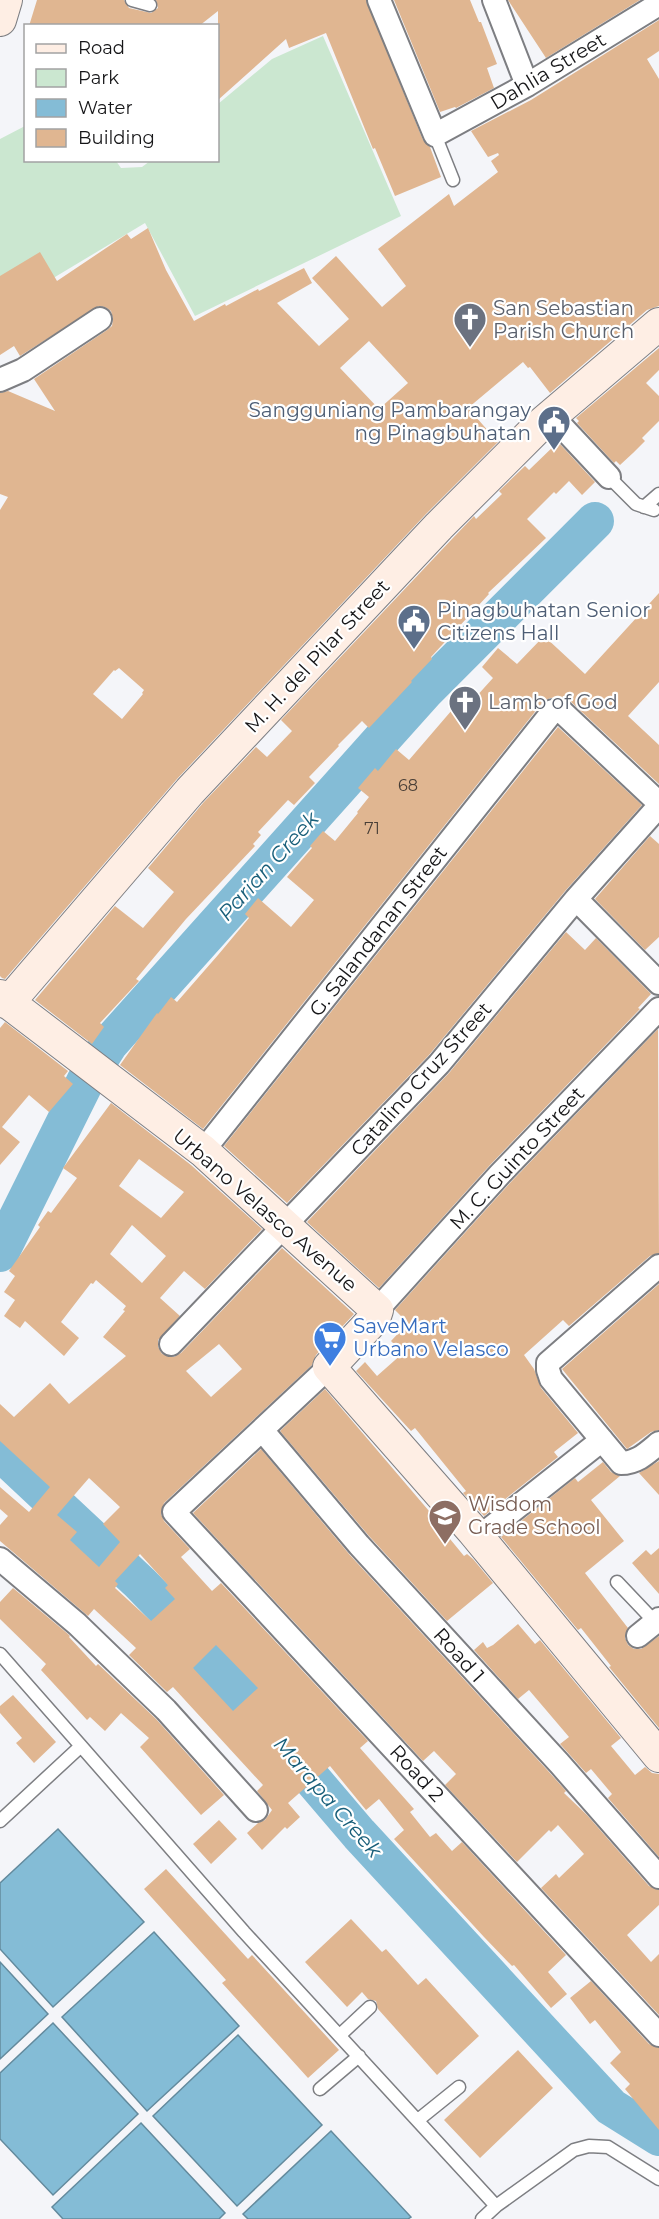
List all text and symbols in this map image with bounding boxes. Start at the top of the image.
legend [24,24,219,162]
street label: Dahlia Street [486,27,610,115]
text: Road [78,37,125,59]
text: Park [78,67,119,89]
text: Water [78,97,133,119]
text: Building [78,127,155,149]
place label: San Sebastian Parish Church [493,296,634,343]
church icon: San Sebastian Parish Church [452,301,488,348]
place label: Sangguniang Pambarangay ng Pinagbuhatan [249,398,531,445]
public building icon: Sangguniang Pambarangay ng Pinagbuhatan [536,404,572,451]
street label: M. H. del Pilar Street [240,574,394,738]
place label: Pinagbuhatan Senior Citizens Hall [437,598,650,645]
public building icon: Pinagbuhatan Senior Citizens Hall [396,603,432,650]
church icon: Lamb of God [447,684,483,731]
place label: Lamb of God [488,690,618,714]
house number: 68 [398,776,418,795]
water label: Parian Creek [213,805,324,926]
house number: 71 [364,819,380,838]
street label: G. Salandanan Street [304,841,452,1021]
street label: Catalino Cruz Street [346,997,496,1161]
street label: M. C. Guinto Street [445,1082,589,1234]
street label: Urbano Velasco Avenue [168,1123,362,1297]
place label: SaveMart Urbano Velasco [353,1314,509,1361]
supermarket icon: SaveMart Urbano Velasco [312,1320,348,1367]
place label: Wisdom Grade School [468,1492,601,1539]
school or university icon: Wisdom Grade School [427,1498,463,1545]
street label: Road 1 [428,1623,490,1687]
water label: Marapa Creek [269,1732,388,1864]
street label: Road 2 [385,1740,449,1806]

